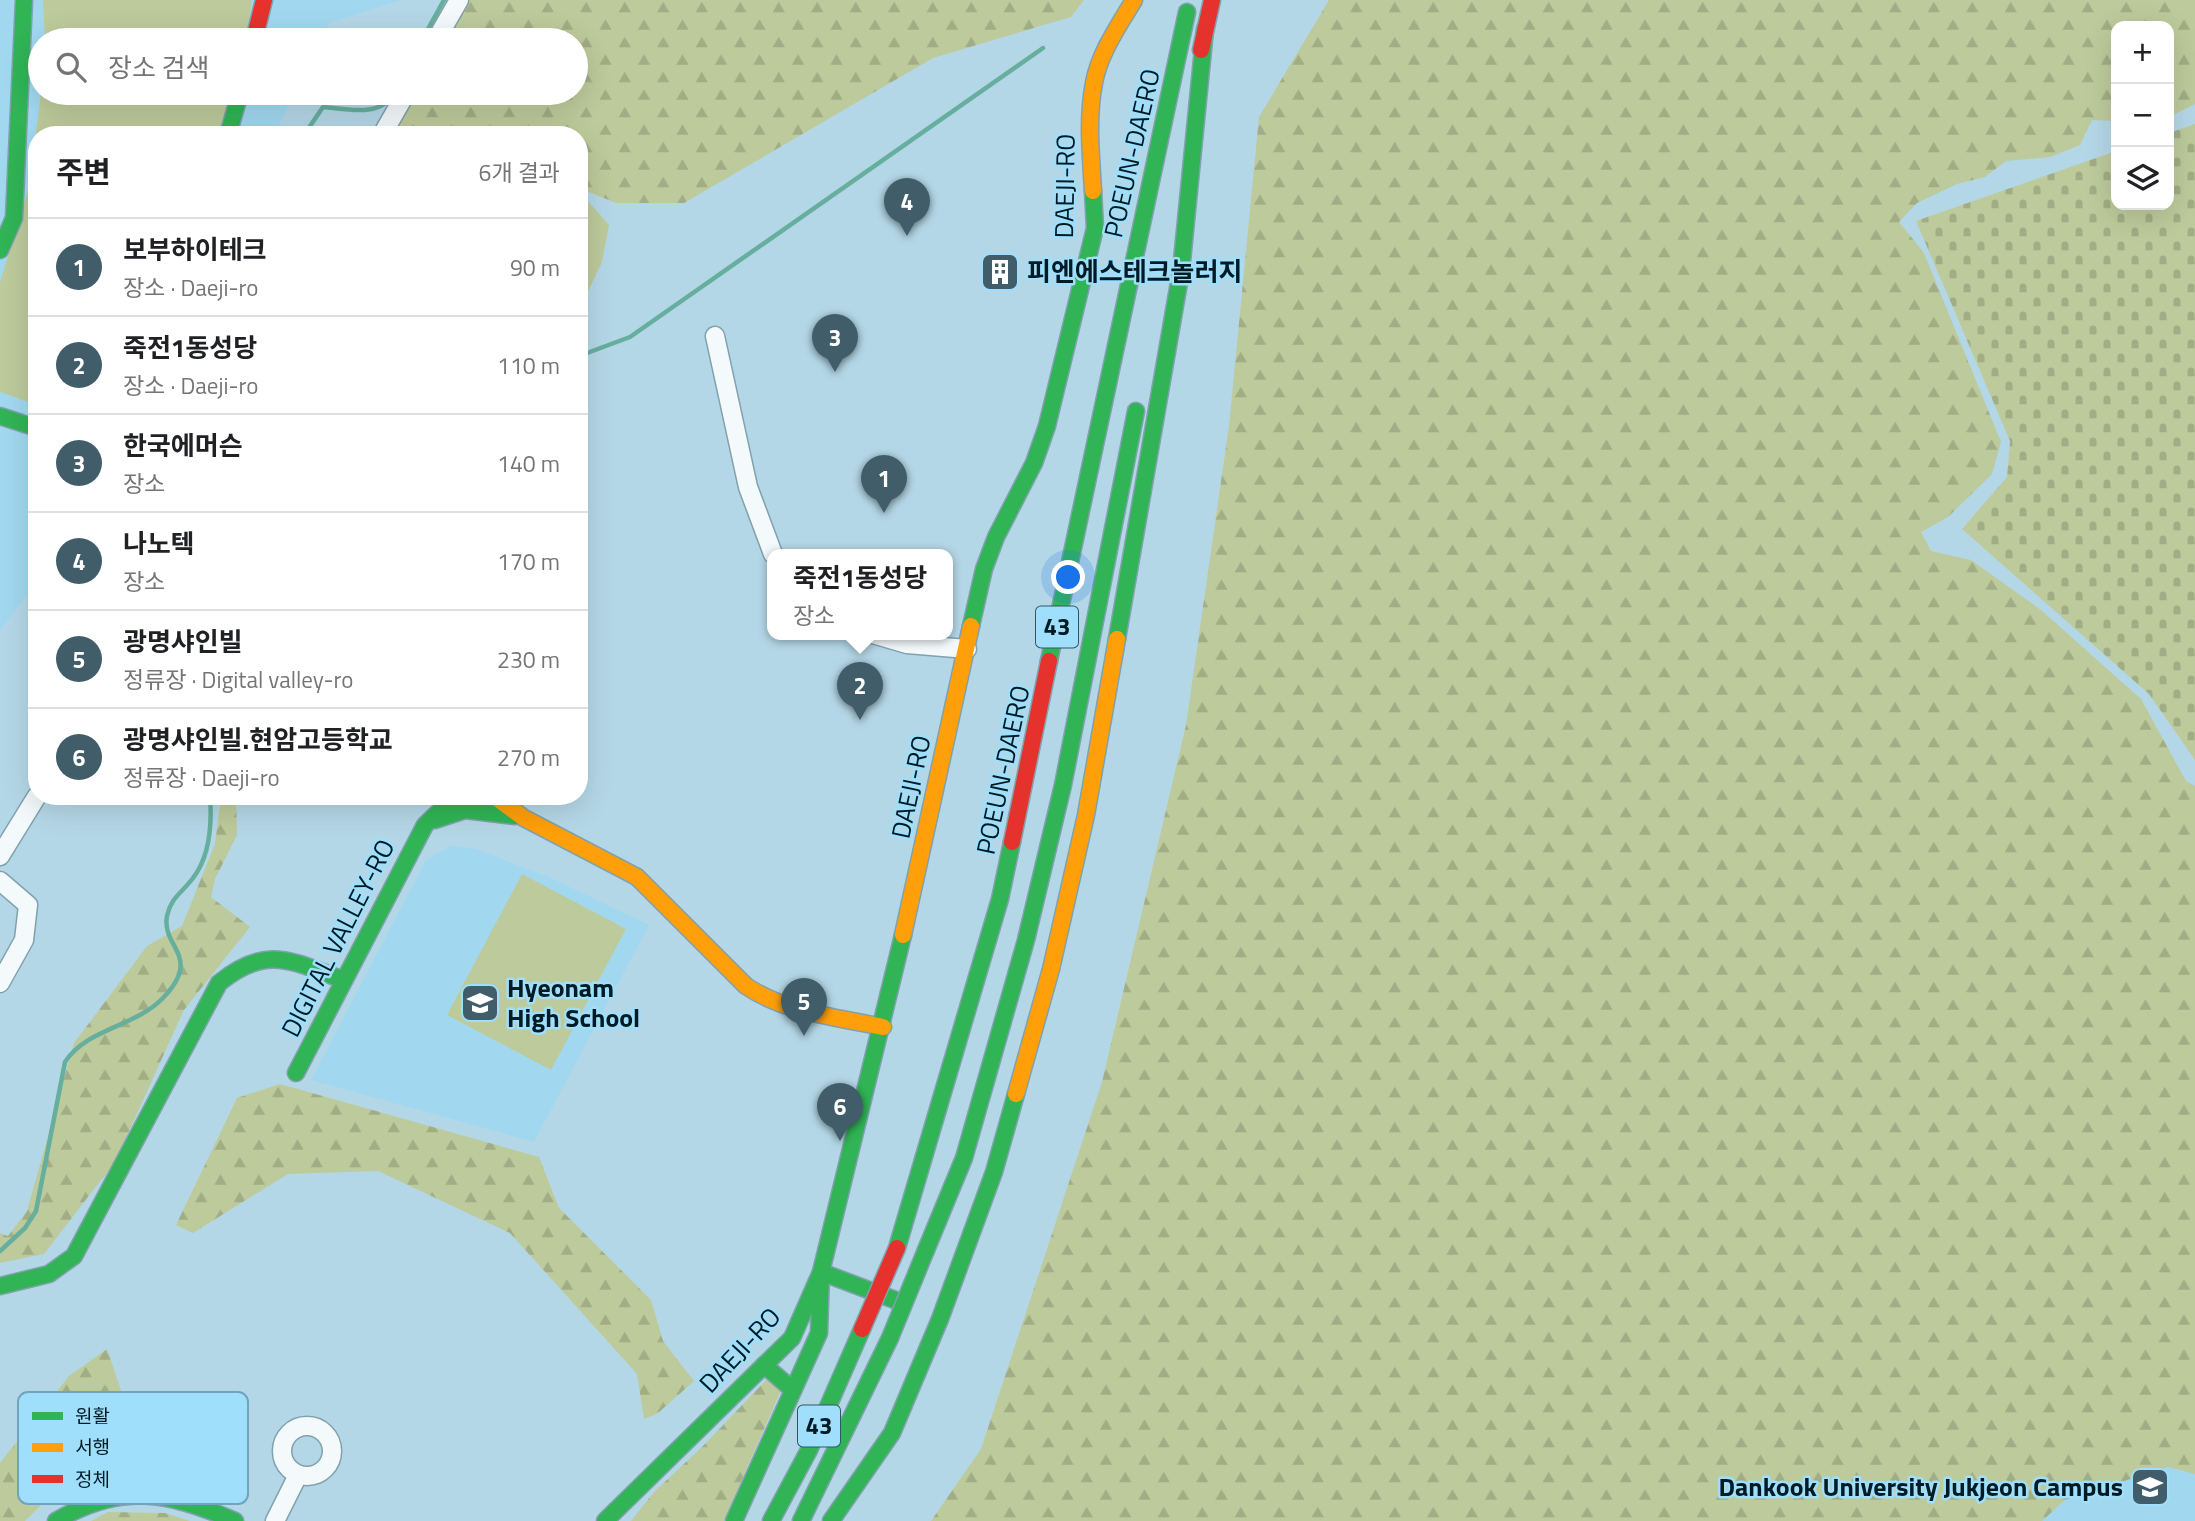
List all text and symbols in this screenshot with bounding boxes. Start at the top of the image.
map controls [2111,21,2174,210]
button: + [2111,21,2174,84]
search box [28,28,588,105]
icon: search [52,48,90,86]
text: 장소 검색 [108,48,209,87]
street label: POEUN-DAERO [1093,65,1170,241]
button: − [2111,84,2174,147]
street label: DAEJI-RO [1044,133,1085,239]
button: layers [2111,147,2174,210]
text: 주변 [56,149,111,195]
text: 6개 결과 [479,155,560,190]
pin: 4 [884,178,930,236]
text: 보부하이테크 [123,230,267,269]
text: 1 [73,250,85,285]
text: 90 m [510,250,560,285]
building icon: 피엔에스테크놀러지 [979,251,1021,293]
place label: 피엔에스테크놀러지 [1027,252,1242,291]
text: 장소 · Daeji-ro [123,270,258,305]
pin: 3 [812,314,858,372]
text: 죽전1동성당 [123,328,257,367]
text: 2 [73,348,85,383]
text: 110 m [497,348,560,383]
text: 장소 · Daeji-ro [123,368,258,403]
text: 한국에머슨 [123,426,243,465]
text: 3 [73,446,85,481]
text: 140 m [497,446,560,481]
pin: 1 [861,455,907,513]
text: 장소 [123,466,165,501]
text: 나노텍 [123,524,195,563]
text: 4 [73,544,85,579]
text: 170 m [497,544,560,579]
popup [767,549,953,640]
text: 죽전1동성당 [793,558,927,597]
your location [1051,560,1085,594]
text: 장소 [123,564,165,599]
text: 장소 [793,598,835,633]
road number: 43 [1036,606,1078,648]
text: 광명샤인빌 [123,622,243,661]
text: 5 [73,642,85,677]
text: 230 m [497,642,560,677]
text: 정류장 · Digital valley-ro [123,662,353,697]
pin: 2 [837,662,883,720]
street label: POEUN-DAERO [966,682,1039,858]
text: 광명샤인빌.현암고등학교 [123,720,393,759]
street label: DAEJI-RO [881,732,940,842]
text: 6 [73,740,85,775]
text: 270 m [497,740,560,775]
text: 정류장 · Daeji-ro [123,760,280,795]
street label: DIGITAL VALLEY-RO [271,832,404,1044]
place label: Hyeonam High School [507,968,640,1037]
pin: 5 [781,978,827,1036]
school or university icon: Hyeonam High School [459,982,501,1024]
pin: 6 [817,1083,863,1141]
street label: DAEJI-RO [690,1298,790,1401]
legend [18,1392,248,1504]
text: 원활 [75,1401,110,1430]
road number: 43 [798,1406,840,1446]
text: 서행 [75,1432,110,1461]
text: 정체 [75,1464,110,1493]
school or university icon: Dankook University Jukjeon Campus [2129,1466,2171,1508]
place label: Dankook University Jukjeon Campus [1718,1467,2123,1506]

